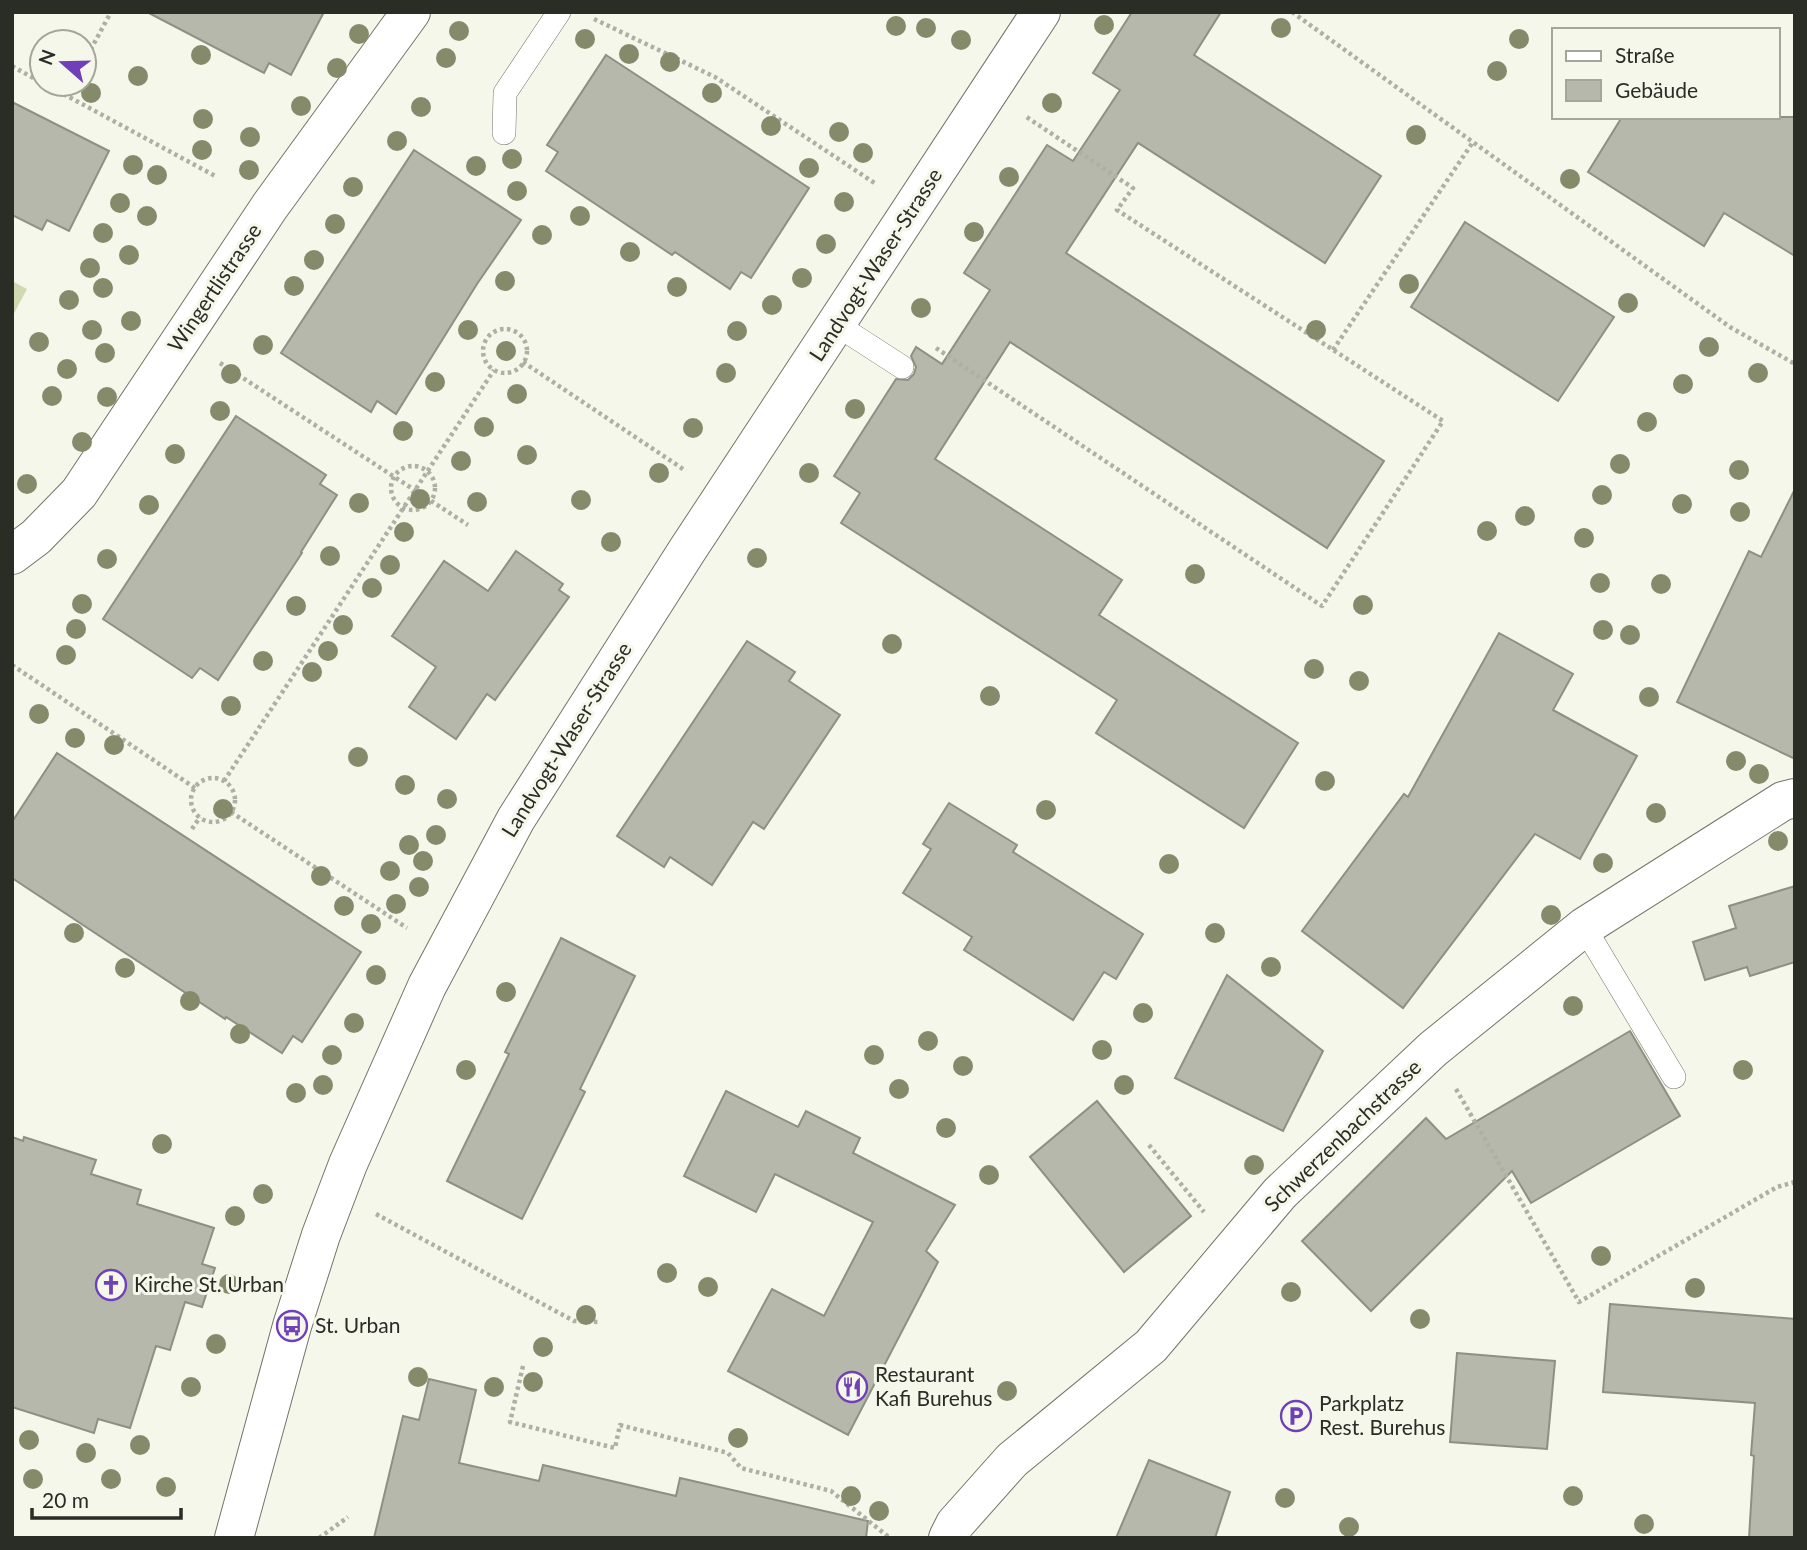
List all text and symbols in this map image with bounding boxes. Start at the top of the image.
north arrow [28,28,98,98]
legend [1552,28,1779,119]
text: Straße [1615,42,1675,67]
text: N [33,46,60,68]
text: Gebäude [1615,77,1698,102]
street label: Landvogt-Waser-Strasse [803,163,946,365]
street label: Wingertlistrasse [162,218,266,356]
street label: Landvogt-Waser-Strasse [496,637,636,841]
street label: Schwerzenbachstrasse [1258,1054,1425,1216]
church icon: Kirche St. Urban [94,1268,128,1302]
place label: Kirche St. Urban [134,1271,284,1296]
bus stop icon: St. Urban [275,1309,309,1343]
place label: St. Urban [315,1312,400,1337]
place label: Restaurant Kafi Burehus [875,1361,992,1410]
restaurant icon: Restaurant Kafi Burehus [835,1370,869,1404]
place label: Parkplatz Rest. Burehus [1319,1390,1445,1439]
parking icon: Parkplatz Rest. Burehus [1279,1399,1313,1433]
scale bar [32,1476,180,1520]
text: 20 m [42,1487,89,1512]

